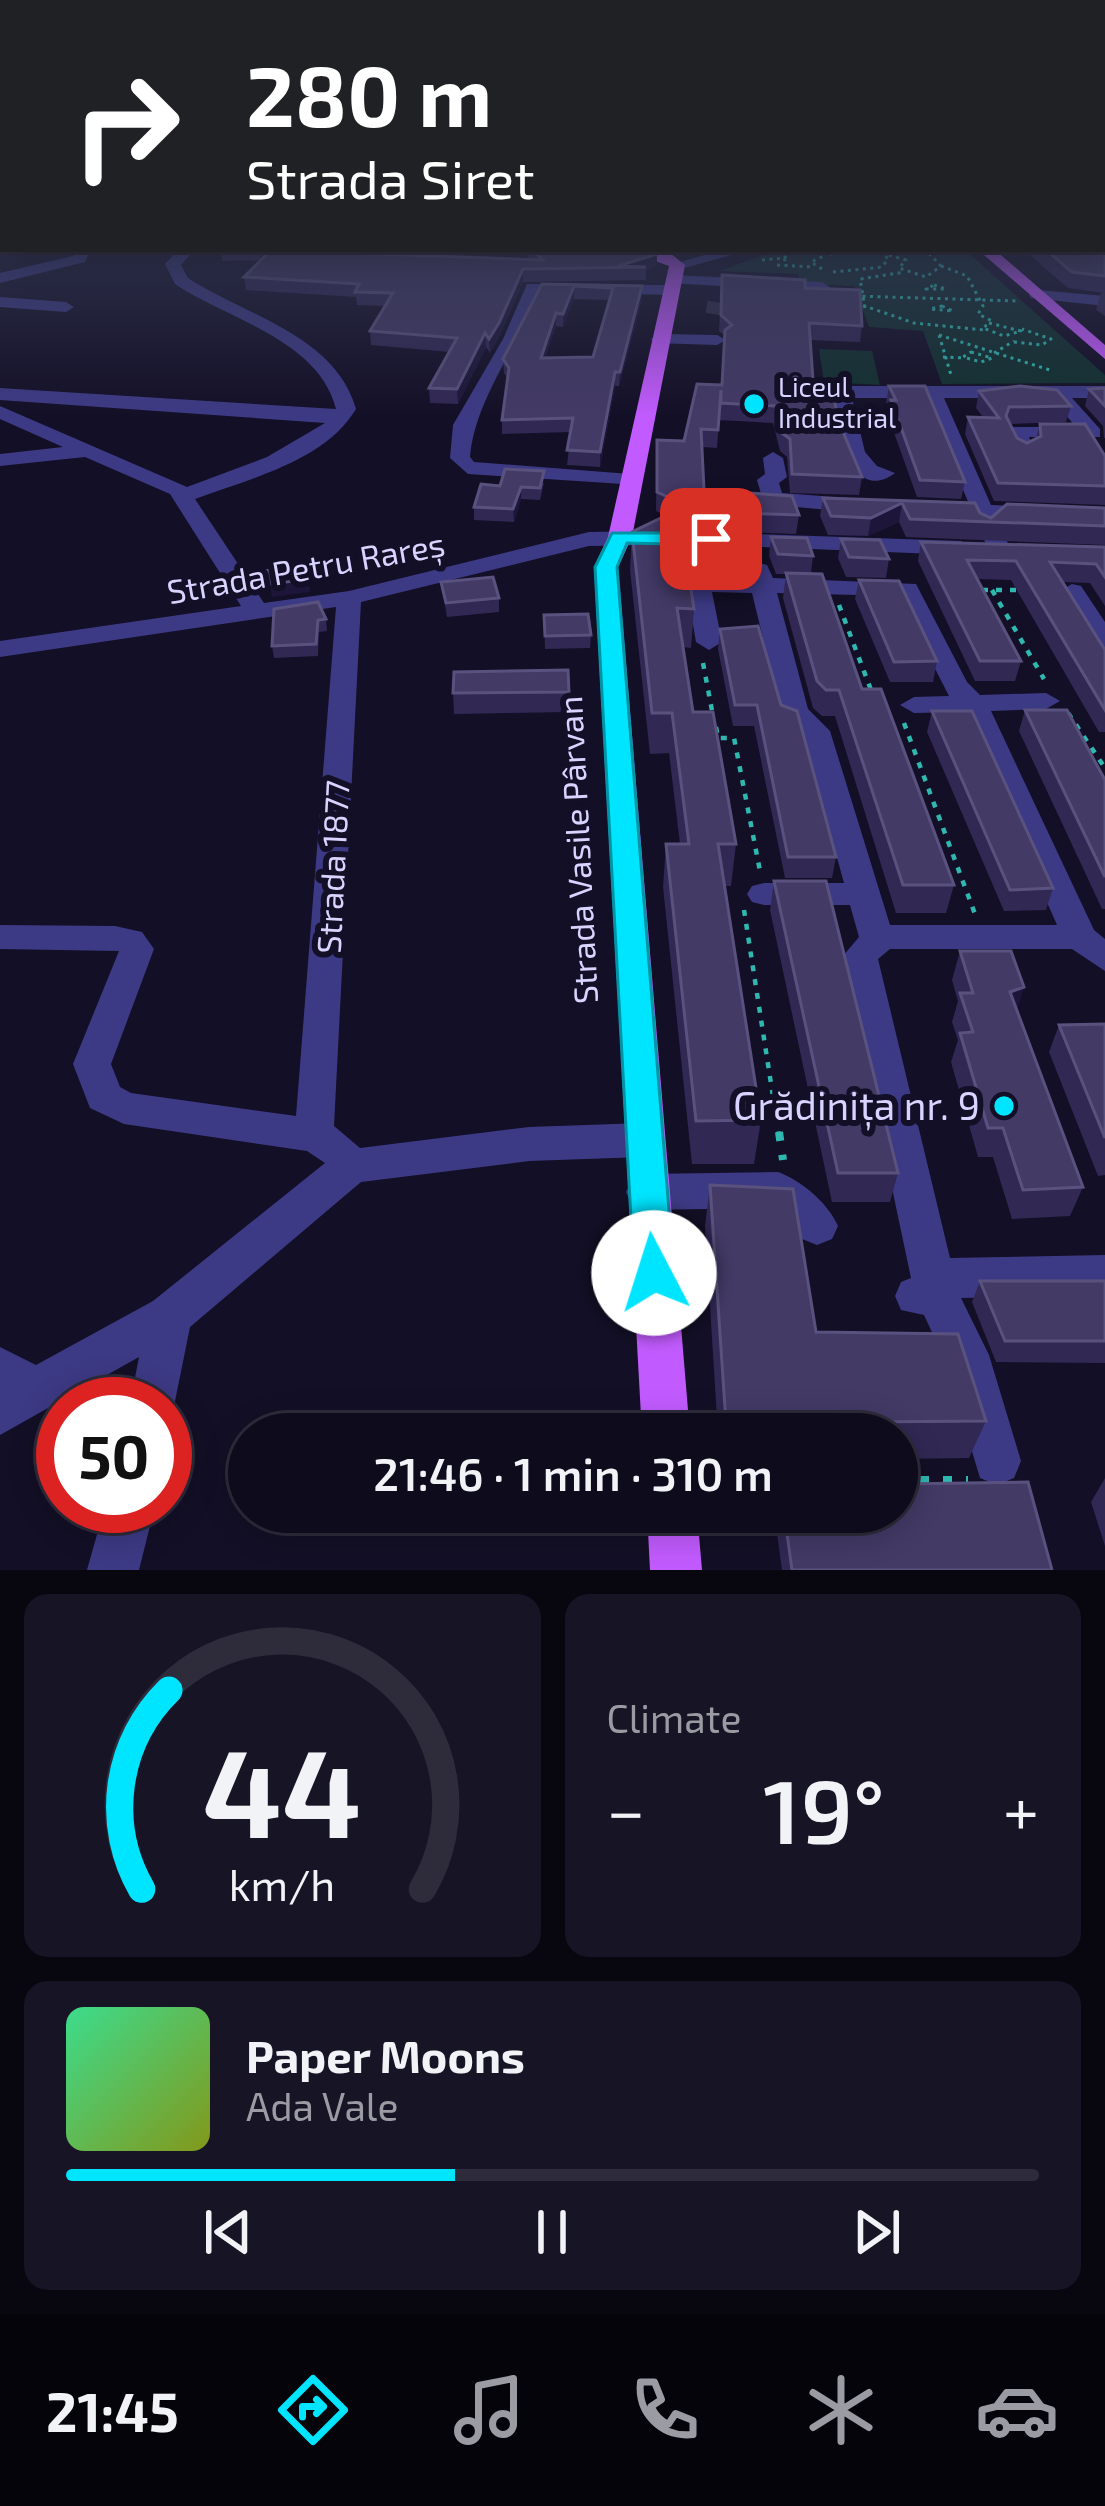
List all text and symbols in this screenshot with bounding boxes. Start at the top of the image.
text: 280 m [246,43,492,144]
icon: right [48,48,204,204]
text: Strada Siret [246,145,535,210]
place label: Liceul Industrial [778,370,896,433]
marker: Liceul Industrial [741,391,767,417]
pin [660,488,762,590]
icon: arrive [678,506,744,572]
street label: Strada Petru Rareș [164,523,448,613]
street label: Strada Vasile Pârvan [549,695,605,1005]
street label: Strada 1877 [307,779,357,955]
place label: Grădinița nr. 9 [733,1081,980,1131]
marker: Grădinița nr. 9 [991,1093,1017,1119]
position arrow [591,1210,717,1336]
speed limit sign: 50 [36,1377,192,1533]
text: 21:46 · 1 min · 310 m [373,1446,773,1500]
text: Climate [607,1694,741,1741]
text: 44 [203,1713,362,1863]
text: 19° [763,1754,885,1862]
text: − [607,1769,645,1848]
text: + [1003,1769,1039,1848]
text: km/h [229,1857,335,1909]
text: Paper Moons [246,2028,525,2082]
text: Ada Vale [246,2082,398,2129]
icon: previous [195,2199,261,2265]
icon: pause [519,2199,585,2265]
icon: next [844,2199,910,2265]
icon: directions [271,2368,355,2452]
icon: music [447,2368,531,2452]
icon: phone [623,2368,707,2452]
icon: climate [799,2368,883,2452]
icon: car [975,2368,1059,2452]
text: 21:45 [46,2378,179,2443]

